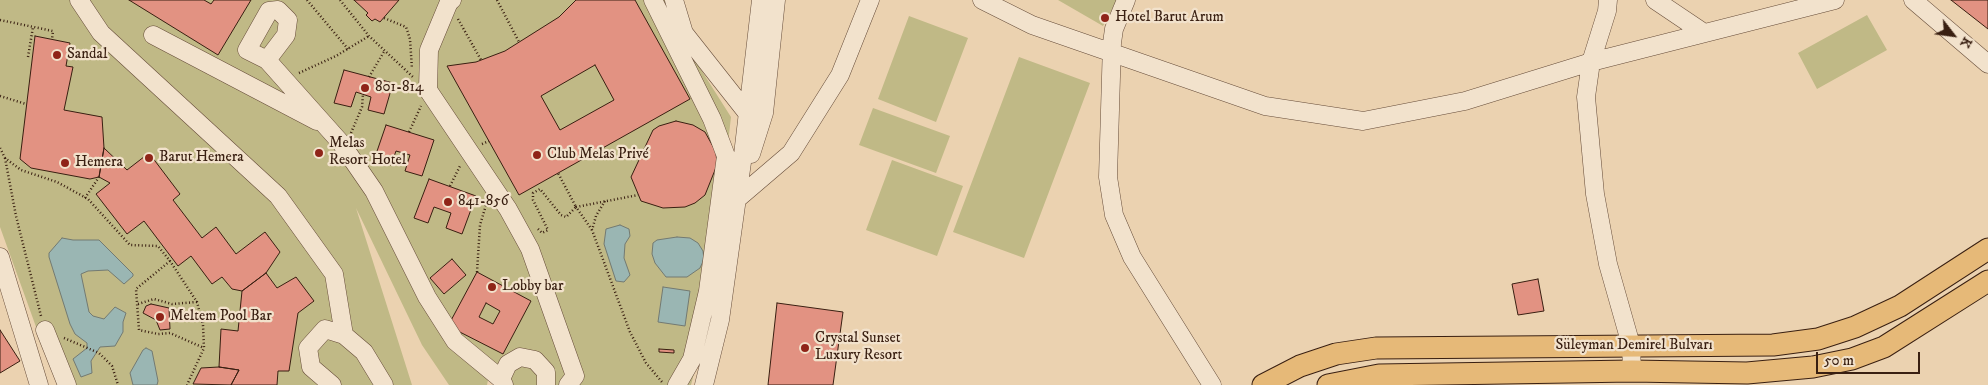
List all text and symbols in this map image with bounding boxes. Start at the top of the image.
place label: Hotel Barut Arum [1115,9,1224,27]
north arrow [1928,10,1978,60]
marker: Hotel Barut Arum [1099,12,1111,24]
text: K [1956,34,1976,51]
place label: Sandal [67,46,107,64]
marker: Sandal [51,49,63,61]
place label: 801-814 [375,79,424,97]
marker: 801-814 [359,82,371,94]
place label: Melas Resort Hotel [329,135,406,170]
place label: Club Melas Privé [547,146,649,164]
marker: Melas Resort Hotel [313,147,325,159]
place label: Barut Hemera [159,149,244,167]
marker: Club Melas Privé [531,149,543,161]
marker: Barut Hemera [143,152,155,164]
place label: Hemera [75,154,123,172]
marker: Hemera [59,157,71,169]
place label: 841-856 [458,193,509,211]
marker: 841-856 [442,196,454,208]
place label: Lobby bar [502,278,563,296]
marker: Lobby bar [486,281,498,293]
place label: Meltem Pool Bar [170,308,272,326]
marker: Meltem Pool Bar [154,311,166,323]
place label: Crystal Sunset Luxury Resort [815,330,902,365]
street label: Süleyman Demirel Bulvarı [1555,337,1713,355]
marker: Crystal Sunset Luxury Resort [799,342,811,354]
scale bar [1818,342,1922,374]
text: 50 m [1824,351,1854,370]

